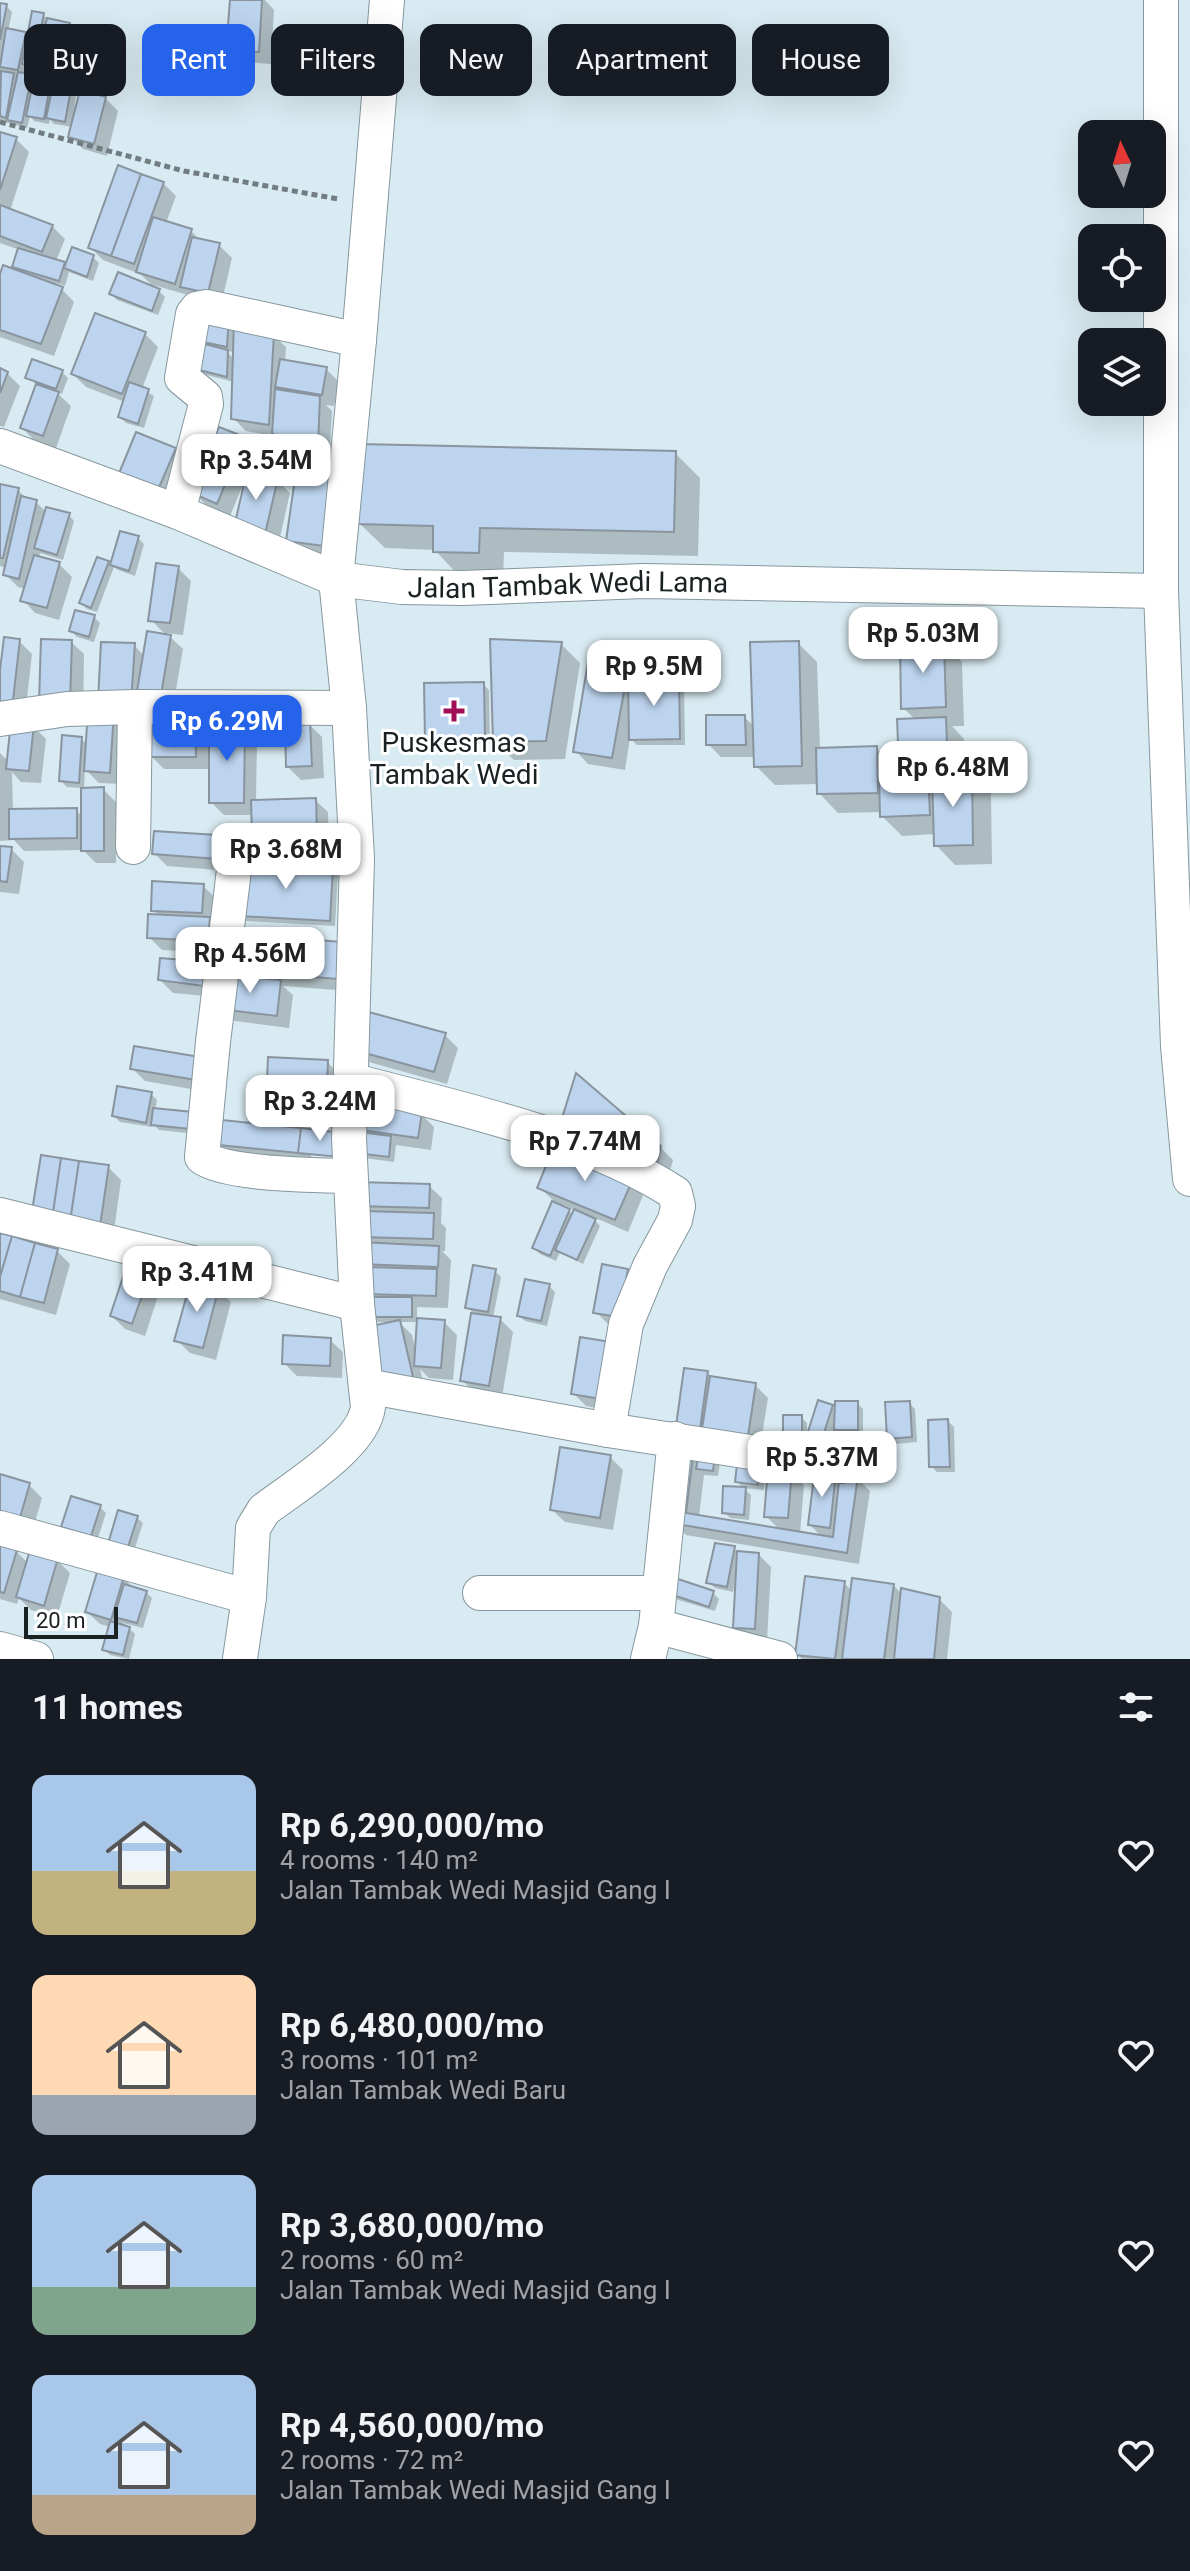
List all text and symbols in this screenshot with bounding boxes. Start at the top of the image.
chip: Buy [24,24,126,96]
chip: Rent [142,24,255,96]
chip: Filters [271,24,404,96]
chip: New [420,24,532,96]
chip: Apartment [548,24,736,96]
chip: House [752,24,889,96]
north arrow [1078,120,1166,208]
map controls [1078,120,1166,416]
button: locate [1078,224,1166,312]
button: layers [1078,328,1166,416]
pin: Rp 3.54M [173,434,339,502]
text: Rp 3.54M [200,445,312,475]
street label: Jalan Tambak Wedi Lama [407,564,729,605]
pin: Rp 5.03M [840,607,1006,675]
text: Rp 5.03M [867,618,979,648]
pin: Rp 9.5M [580,640,728,708]
text: Rp 9.5M [605,651,703,681]
pin: Rp 6.29M [144,695,310,763]
marker: Puskesmas Tambak Wedi [443,700,465,722]
text: Rp 6.29M [171,706,283,736]
place label: Puskesmas Tambak Wedi [370,726,538,791]
pin: Rp 6.48M [870,741,1036,809]
text: Rp 6.48M [897,752,1009,782]
pin: Rp 3.68M [203,823,369,891]
text: Rp 3.68M [230,834,342,864]
pin: Rp 4.56M [167,927,333,995]
text: Rp 4.56M [194,938,306,968]
pin: Rp 3.24M [237,1075,403,1143]
text: Rp 3.24M [264,1086,376,1116]
pin: Rp 7.74M [502,1115,668,1183]
text: Rp 7.74M [529,1126,641,1156]
pin: Rp 3.41M [114,1246,280,1314]
text: Rp 3.41M [141,1257,253,1287]
pin: Rp 5.37M [739,1431,905,1499]
text: Rp 5.37M [766,1442,878,1472]
scale bar [24,1603,118,1639]
text: 20 m [36,1608,85,1633]
icon: filters [1114,1685,1158,1729]
text: 11 homes [32,1687,183,1727]
text: Rp 6,290,000/mo [280,1805,544,1845]
icon: home [96,1807,192,1903]
icon: heart [1114,1833,1158,1877]
text: 4 rooms · 140 m² [280,1845,478,1875]
text: Jalan Tambak Wedi Masjid Gang I [280,1875,671,1905]
text: Rp 6,480,000/mo [280,2005,544,2045]
icon: home [96,2007,192,2103]
icon: heart [1114,2033,1158,2077]
text: 3 rooms · 101 m² [280,2045,478,2075]
text: Jalan Tambak Wedi Baru [280,2075,566,2105]
text: Rp 3,680,000/mo [280,2205,544,2245]
icon: home [96,2207,192,2303]
icon: heart [1114,2233,1158,2277]
text: 2 rooms · 60 m² [280,2245,463,2275]
text: Jalan Tambak Wedi Masjid Gang I [280,2275,671,2305]
text: Rp 4,560,000/mo [280,2405,544,2445]
icon: home [96,2407,192,2503]
icon: heart [1114,2433,1158,2477]
text: 2 rooms · 72 m² [280,2445,463,2475]
text: Jalan Tambak Wedi Masjid Gang I [280,2475,671,2505]

